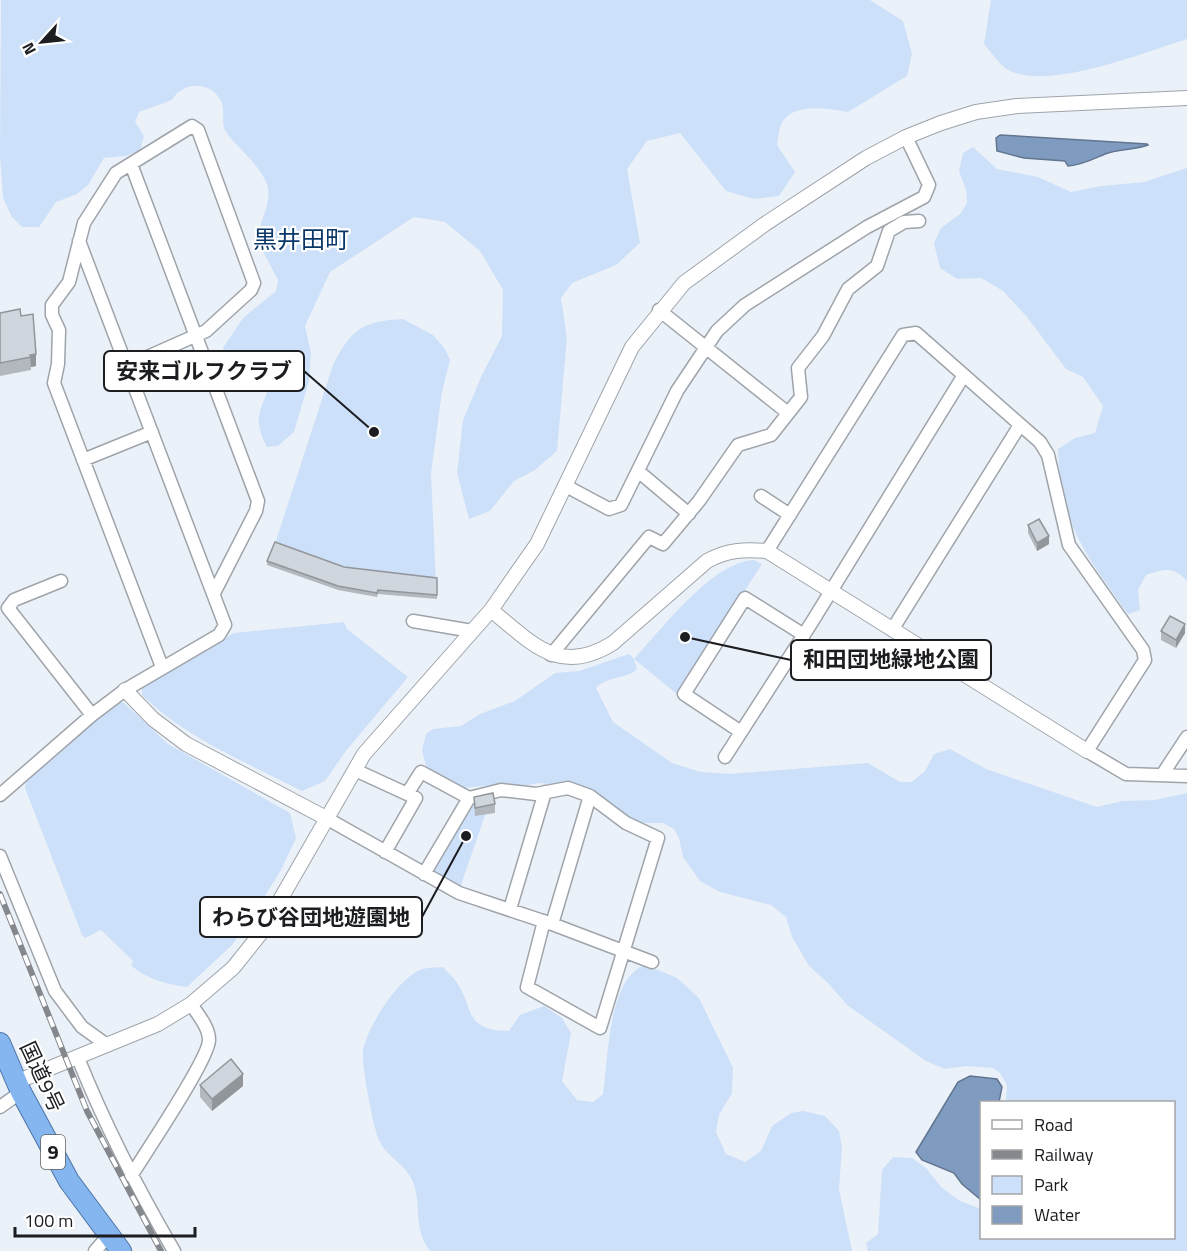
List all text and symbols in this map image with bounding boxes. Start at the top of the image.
north arrow [12,12,72,72]
text: N [15,38,42,59]
district label: 黒井田町 [253,221,349,257]
callout: 安来ゴルフクラブ [104,351,304,391]
text: 安来ゴルフクラブ [116,354,292,388]
callout: 和田団地緑地公園 [791,640,991,680]
text: 和田団地緑地公園 [803,642,979,676]
callout: わらび谷団地遊園地 [200,897,422,937]
text: わらび谷団地遊園地 [212,900,410,934]
street label: 国道9号 [13,1036,73,1117]
legend [980,1101,1175,1239]
text: Road [1034,1111,1073,1138]
road number: 9 [41,1135,65,1169]
text: Railway [1034,1141,1094,1168]
text: Park [1034,1171,1069,1198]
scale bar [15,1200,195,1238]
text: Water [1034,1201,1080,1228]
text: 100 m [24,1207,73,1234]

